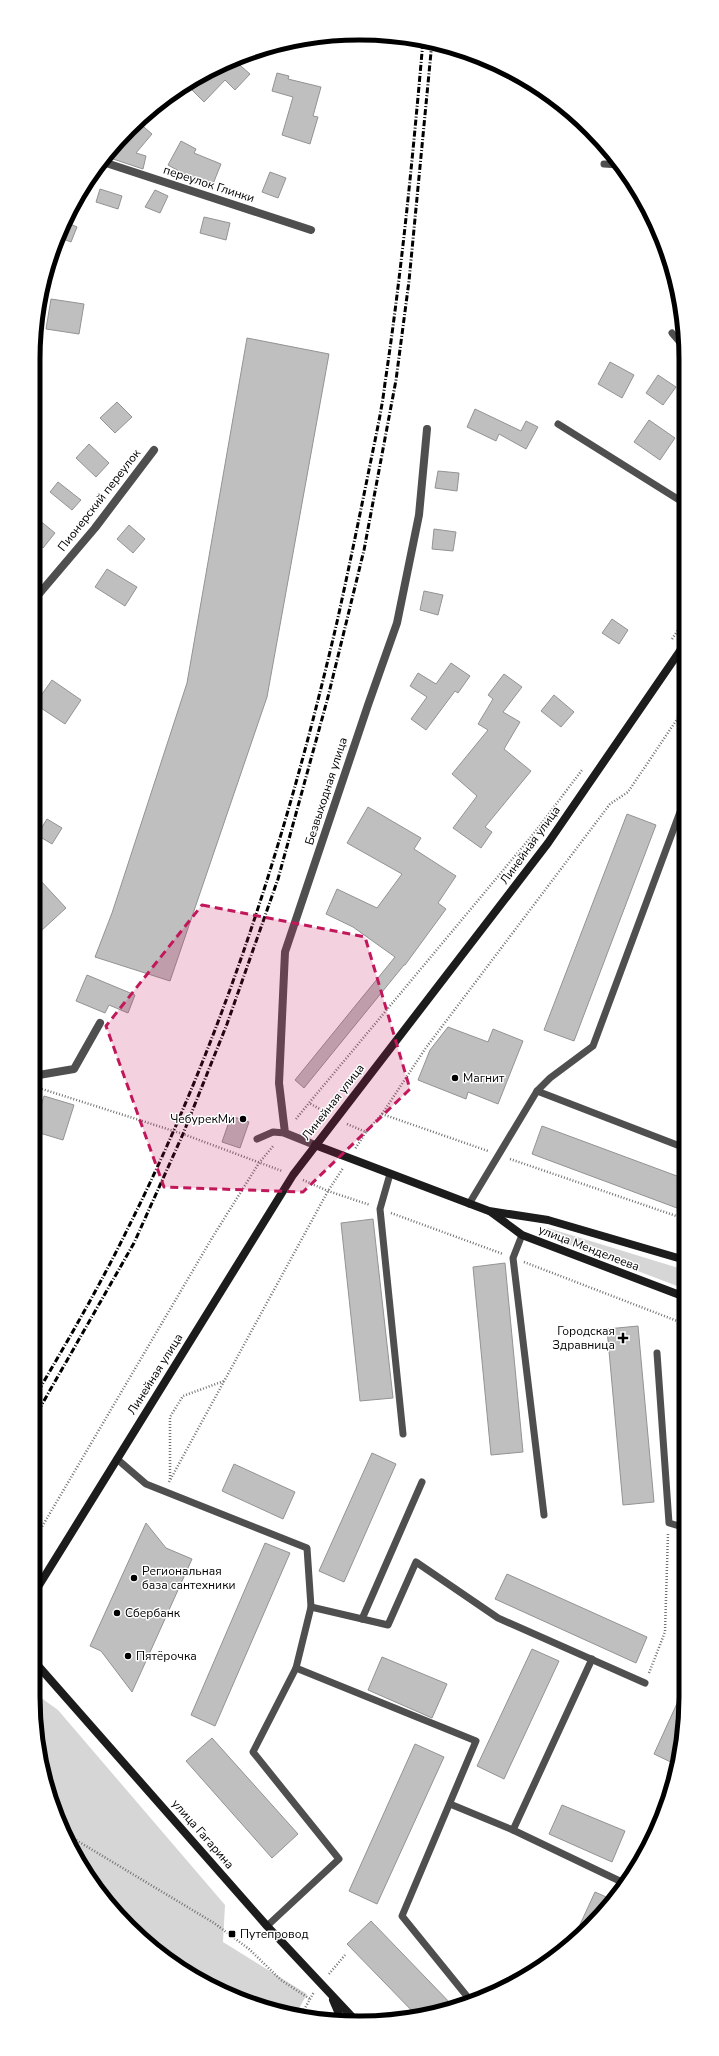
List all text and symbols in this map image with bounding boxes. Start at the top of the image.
street label: переулок Глинки [161,162,257,206]
street label: Пионерский переулок [54,445,144,554]
street label: Безвыходная улица [301,735,351,847]
street label: Линейная улица [496,803,564,887]
street label: Линейная улица [298,1060,368,1144]
place label: Магнит [463,1070,505,1086]
marker: Магнит [450,1073,460,1083]
place label: ЧебурекМи [170,1111,235,1127]
marker: ЧебурекМи [238,1114,248,1124]
street label: улица Менделеева [536,1221,642,1275]
place label: Городская Здравница [552,1323,615,1353]
street label: Линейная улица [124,1330,186,1418]
marker: Городская Здравница [618,1333,628,1343]
place label: Региональная база сантехники [142,1563,235,1593]
marker: Региональная база сантехники [129,1573,139,1583]
place label: Сбербанк [125,1605,181,1621]
marker: Сбербанк [112,1608,122,1618]
place label: Пятёрочка [136,1648,197,1664]
marker: Пятёрочка [123,1651,133,1661]
street label: улица Гагарина [168,1796,238,1872]
place label: Путепровод [240,1926,309,1942]
marker: Путепровод [227,1929,237,1939]

